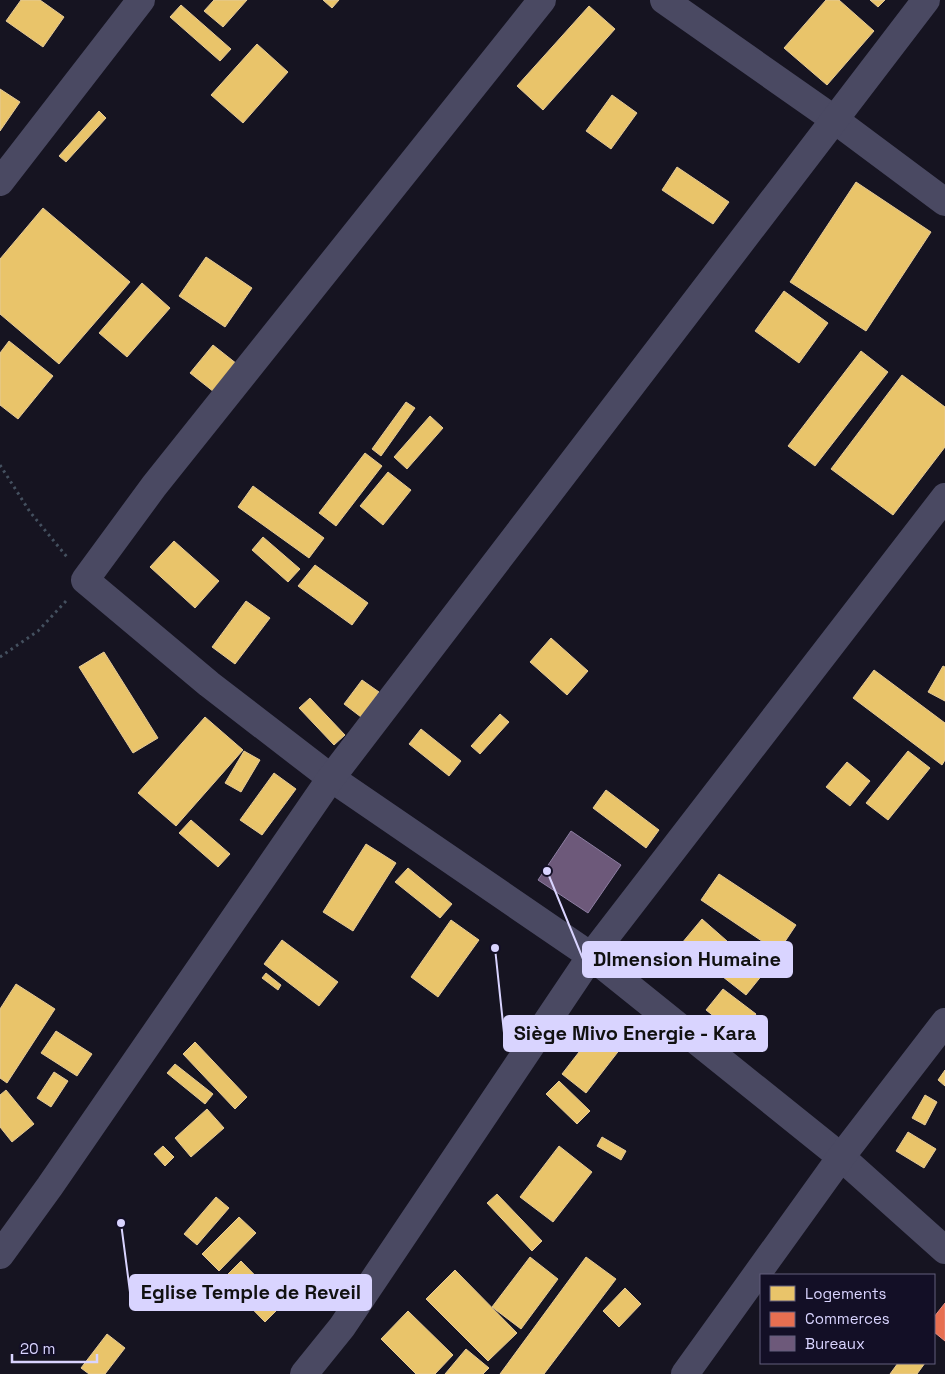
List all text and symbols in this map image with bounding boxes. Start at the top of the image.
callout: DImension Humaine [583,942,792,977]
text: DImension Humaine [593,946,781,972]
callout: Siège Mivo Energie - Kara [504,1016,767,1051]
text: Siège Mivo Energie - Kara [514,1020,757,1046]
legend [760,1274,935,1364]
callout: Eglise Temple de Reveil [130,1275,371,1310]
text: Eglise Temple de Reveil [141,1279,361,1305]
text: Logements [805,1284,887,1303]
text: Commerces [805,1309,890,1328]
scale bar [12,1332,98,1364]
text: Bureaux [805,1334,865,1353]
text: 20 m [20,1339,55,1358]

